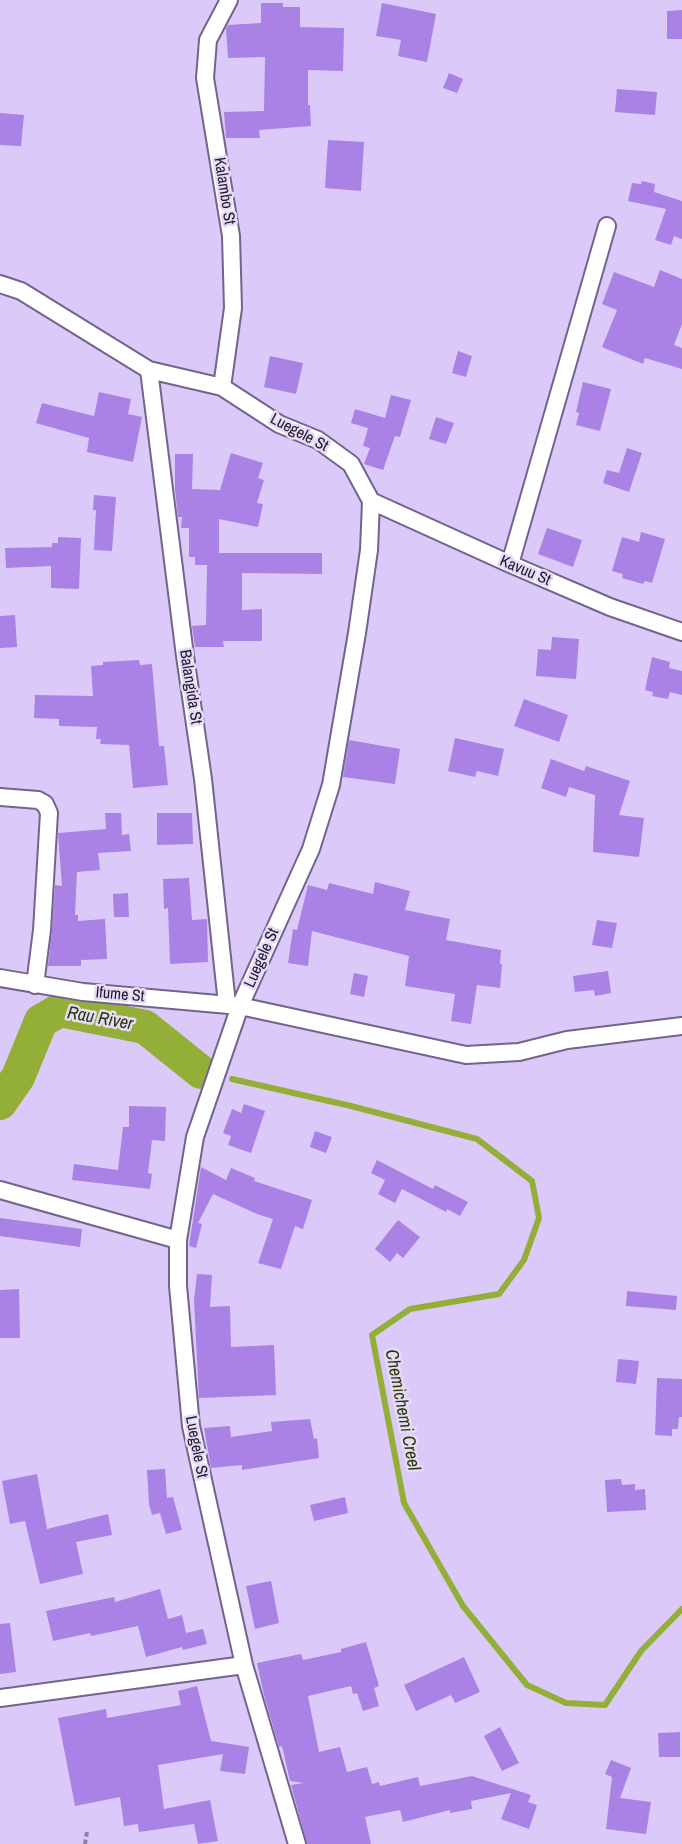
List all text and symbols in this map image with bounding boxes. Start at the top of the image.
street label: Kalambo St [209,156,239,226]
street label: Luegele St [267,410,331,456]
street label: Kavuu St [497,552,553,590]
street label: Balangida St [175,648,205,726]
street label: Luegele St [240,925,284,991]
street label: Ifume St [95,983,145,1007]
water label: Rau River [65,1003,135,1035]
water label: Chemichemi Creel [380,1348,424,1472]
street label: Luegele St [181,1414,211,1480]

